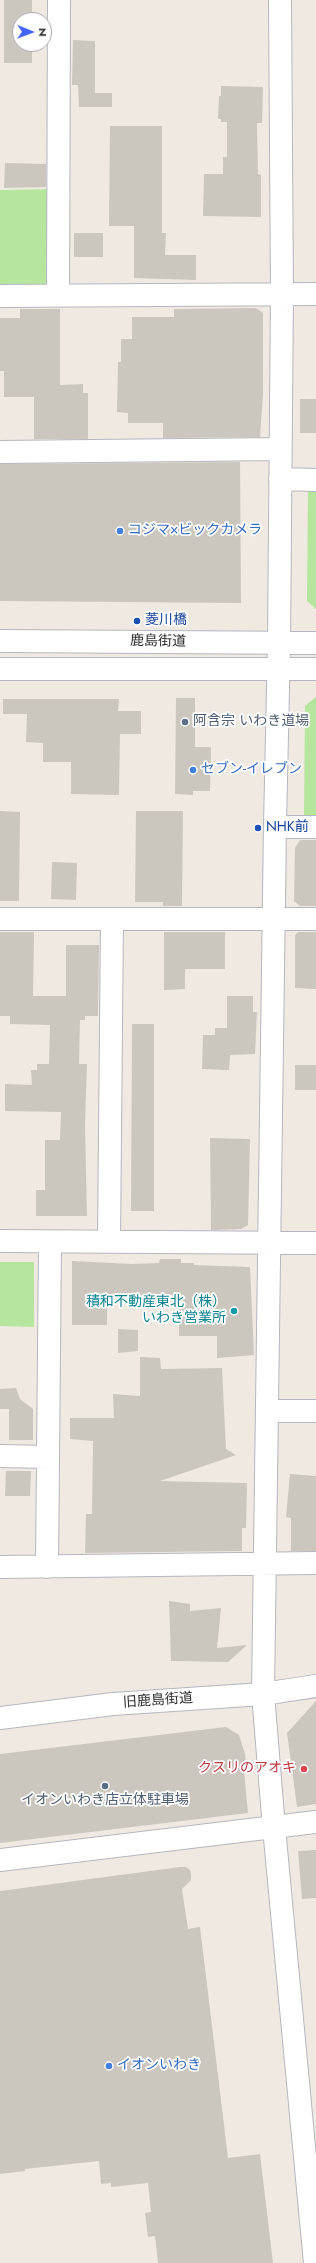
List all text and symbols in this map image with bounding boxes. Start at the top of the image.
north arrow [12,12,52,52]
text: N [35,28,51,37]
place label: コジマ×ビックカメラ [128,523,262,539]
marker: コジマ×ビックカメラ [115,526,125,536]
place label: 菱川橋 [145,613,187,629]
marker: 菱川橋 [132,616,142,626]
street label: 鹿島街道 [130,633,186,651]
place label: 阿含宗 いわき道場 [193,714,309,730]
marker: 阿含宗 いわき道場 [180,717,190,727]
place label: セブン-イレブン [201,762,302,778]
marker: セブン-イレブン [188,765,198,775]
place label: NHK前 [266,820,309,836]
marker: NHK前 [253,823,263,833]
place label: 積和不動産東北（株） いわき営業所 [86,1295,226,1328]
marker: 積和不動産東北（株） いわき営業所 [229,1306,239,1316]
street label: 旧鹿島街道 [122,1690,194,1712]
place label: クスリのアオキ [198,1761,296,1777]
marker: クスリのアオキ [299,1764,309,1774]
marker: イオンいわき店立体駐車場 [100,1781,110,1791]
place label: イオンいわき店立体駐車場 [21,1793,189,1809]
place label: イオンいわき [117,2058,201,2074]
marker: イオンいわき [104,2061,114,2071]

